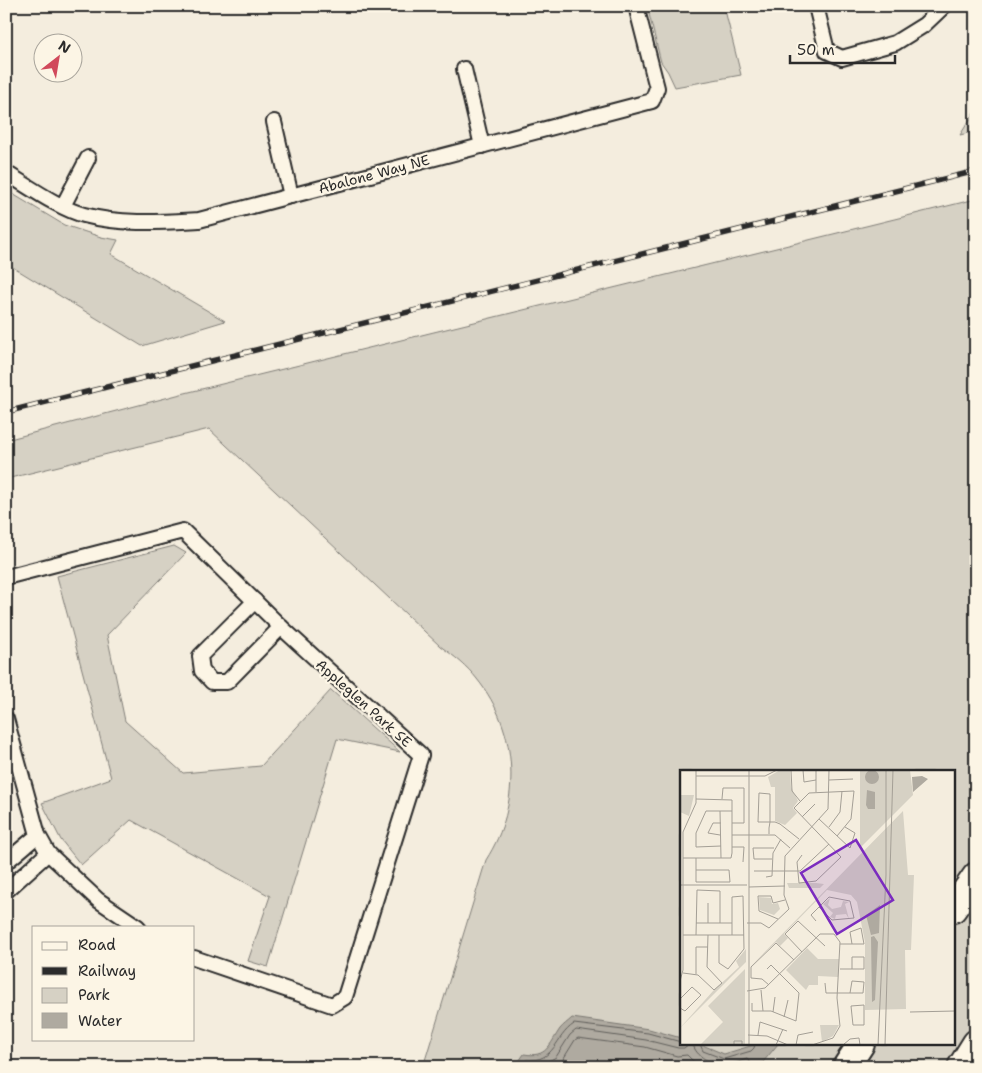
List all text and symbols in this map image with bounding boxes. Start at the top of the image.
north arrow [32,32,82,82]
scale bar [790,32,894,64]
text: N [55,36,74,57]
text: 50 m [797,40,835,60]
street label: Abalone Way NE [316,150,432,197]
street label: Appleglen Park SE [312,655,416,751]
inset map [680,770,954,1046]
legend [32,926,195,1040]
text: Road [78,935,116,955]
text: Railway [78,961,136,981]
text: Park [78,985,110,1005]
text: Water [78,1011,122,1031]

